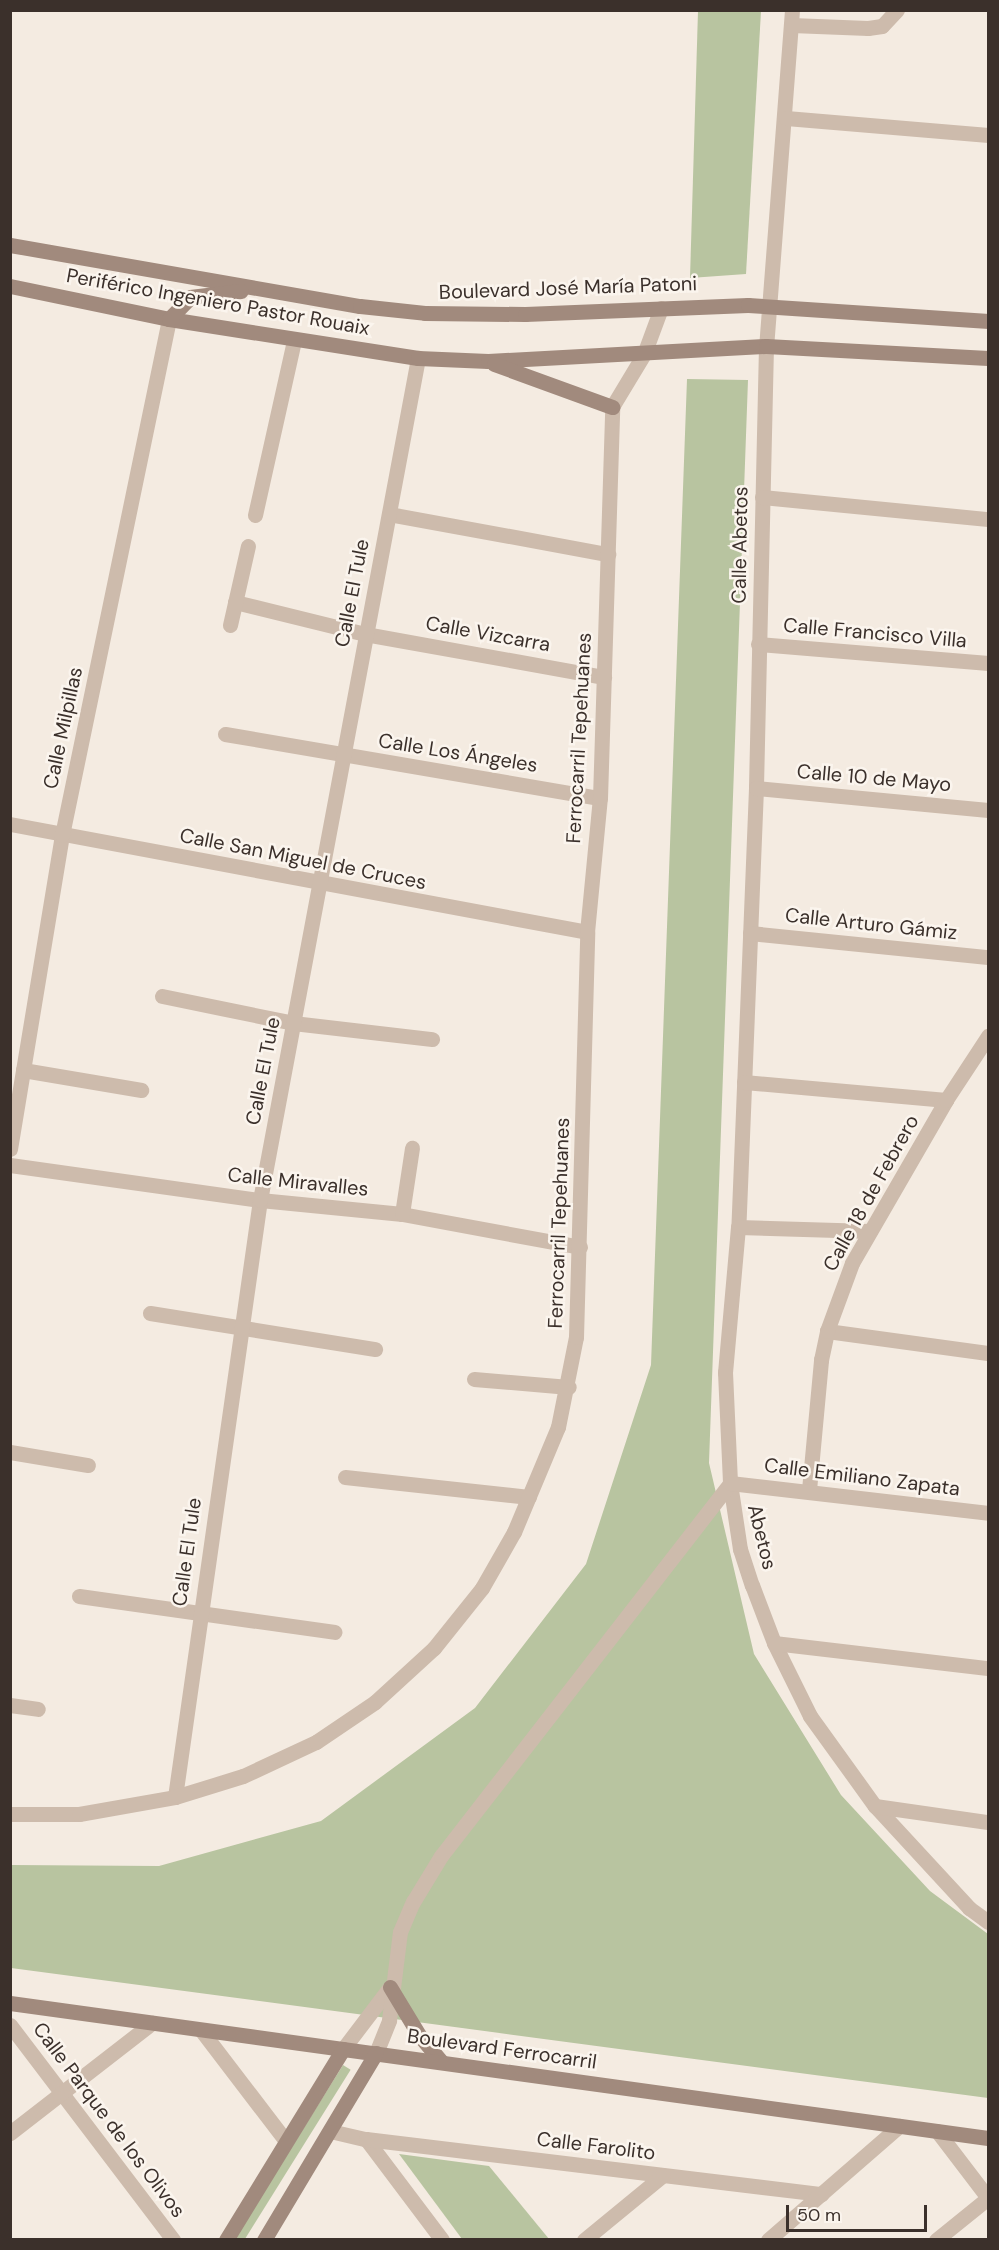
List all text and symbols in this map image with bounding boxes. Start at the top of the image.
street label: Periférico Ingeniero Pastor Rouaix [65,264,371,340]
street label: Boulevard José María Patoni [438,271,698,305]
street label: Calle Abetos [727,486,753,604]
street label: Calle El Tule [330,537,374,649]
street label: Calle Vizcarra [424,611,552,657]
street label: Calle Francisco Villa [782,613,968,653]
street label: Ferrocarril Tepehuanes [561,632,597,844]
street label: Calle Milpillas [38,665,88,791]
street label: Calle Los Ángeles [377,729,539,777]
street label: Calle 10 de Mayo [796,759,952,797]
street label: Calle San Miguel de Cruces [178,823,428,895]
street label: Calle Arturo Gámiz [784,903,958,945]
street label: Calle El Tule [241,1015,285,1127]
street label: Calle 18 de Febrero [818,1111,924,1275]
street label: Ferrocarril Tepehuanes [543,1117,575,1329]
street label: Calle Miravalles [226,1163,370,1201]
street label: Calle Emiliano Zapata [763,1453,961,1501]
street label: Calle El Tule [168,1496,206,1608]
street label: Abetos [742,1502,782,1572]
street label: Calle Parque de los Olivos [28,2018,190,2222]
street label: Boulevard Ferrocarril [406,2024,598,2074]
street label: Calle Farolito [535,2127,657,2165]
scale bar [789,2193,930,2231]
text: 50 m [797,2203,841,2227]

